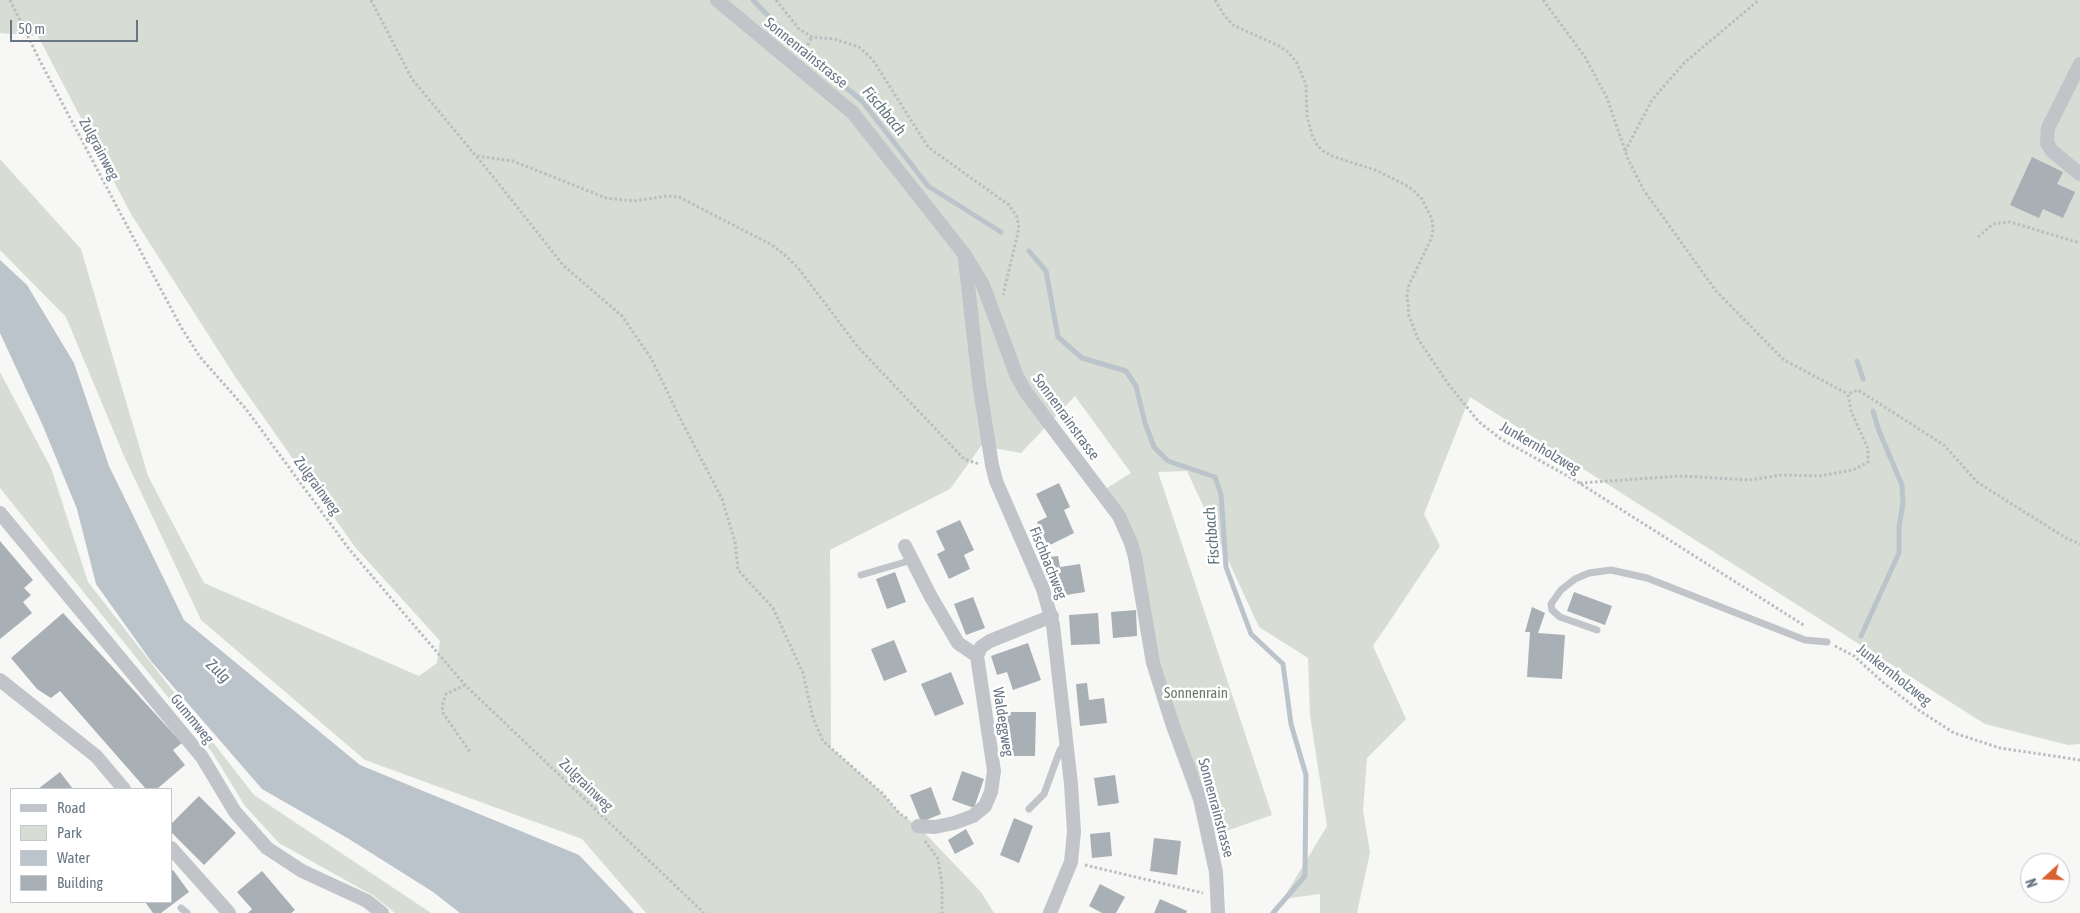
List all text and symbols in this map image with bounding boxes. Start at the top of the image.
scale bar [12,10,140,42]
street label: Sonnenrainstrasse [761,14,851,92]
text: 50 m [18,20,45,37]
water label: Fischbach [858,83,910,139]
street label: Zulgrainweg [75,115,123,183]
street label: Sonnenrainstrasse [1029,370,1103,464]
street label: Junkernholzweg [1497,418,1583,478]
street label: Zulgrainweg [290,453,344,519]
water label: Fischbach [1200,506,1224,566]
street label: Fischbachweg [1025,524,1071,602]
street label: Junkernholzweg [1853,640,1935,710]
water label: Zulg [202,655,234,687]
park label: Sonnenrain [1164,684,1228,702]
street label: Waldeggweg [989,686,1017,758]
street label: Gummweg [166,690,218,748]
street label: Zulgrainweg [555,755,617,815]
street label: Sonnenrainstrasse [1194,756,1238,860]
legend [10,788,172,903]
text: Road [57,799,86,816]
text: Park [57,824,82,841]
text: Water [57,849,90,866]
north arrow [2020,853,2070,903]
text: Building [57,874,103,891]
text: N [2023,876,2041,889]

